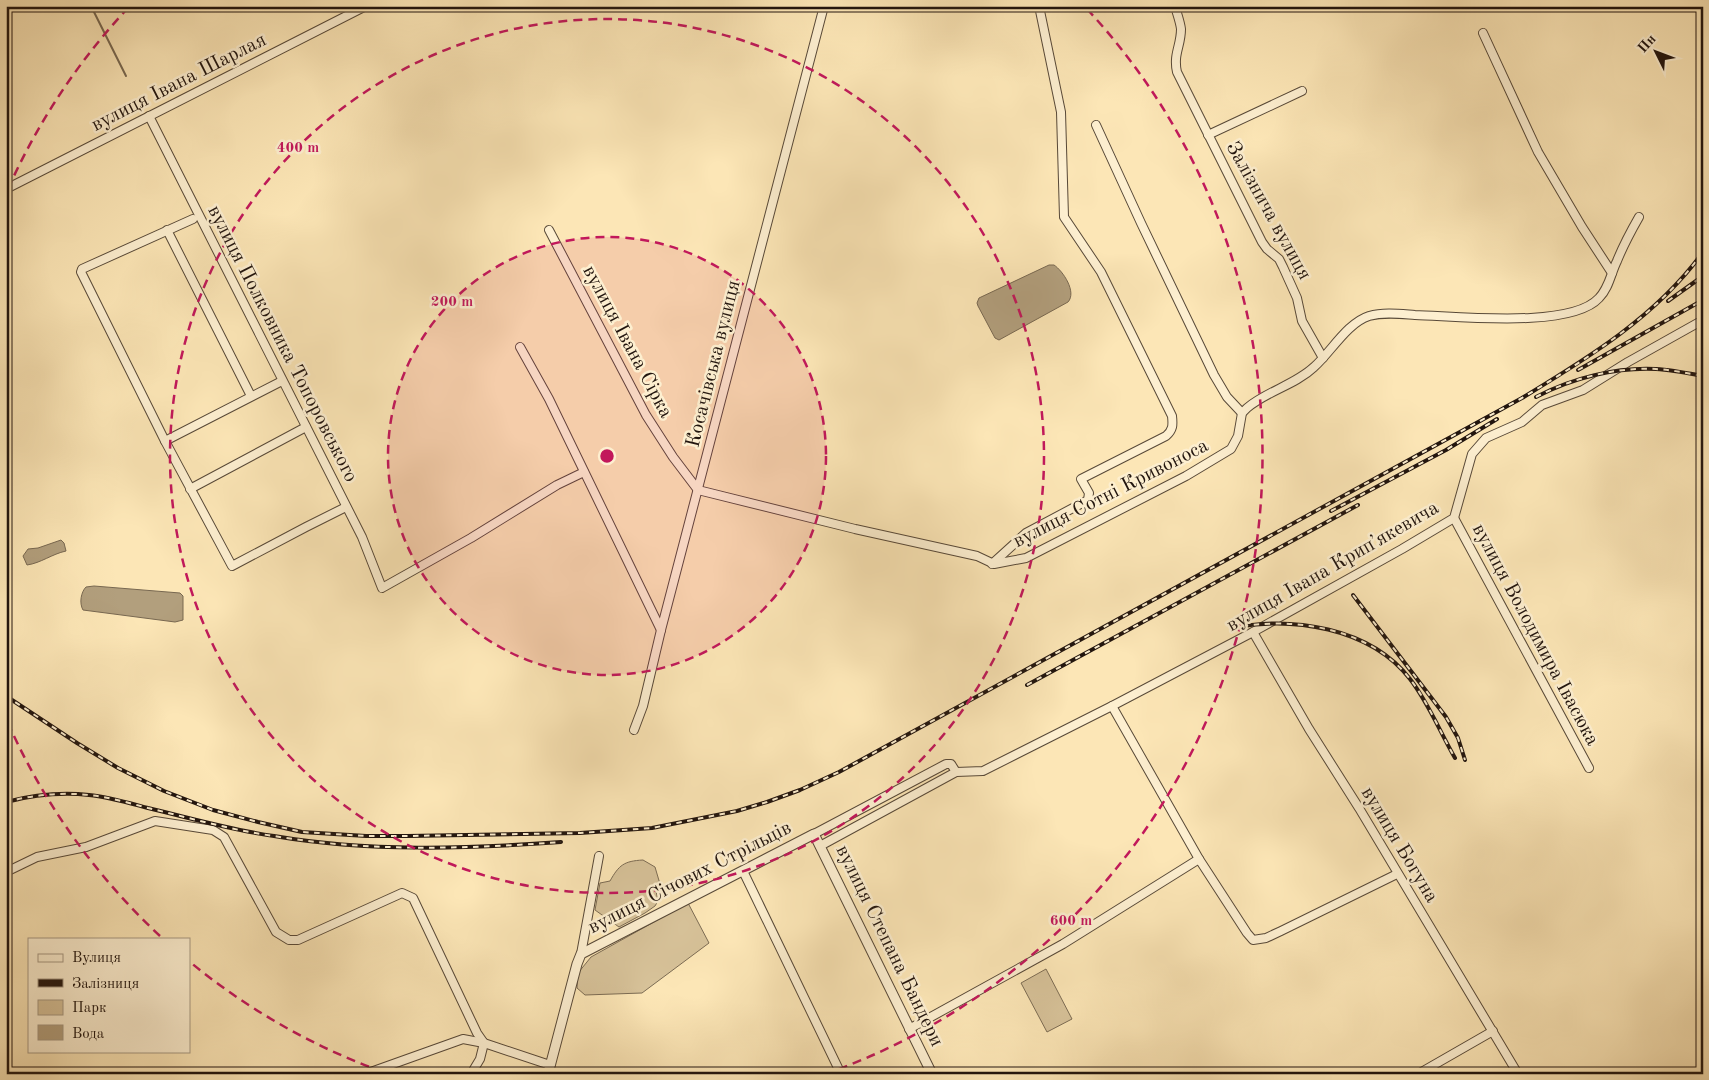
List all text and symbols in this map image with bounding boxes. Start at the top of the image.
north arrow [1632,28,1682,78]
street label: вулиця Івана Шарлая [88,30,270,136]
text: Пн [1635,32,1659,56]
street label: Залізнича вулиця [1222,138,1314,284]
text: 400 m [277,141,319,156]
street label: вулиця Полковника Топоровського [203,202,361,486]
street label: вулиця Івана Сірка [578,262,676,422]
street label: Косачівська вулиця [684,278,744,450]
text: 200 m [431,295,473,310]
street label: вулиця Сотні Кривоноса [1010,436,1212,552]
centre of rings [598,447,616,465]
street label: вулиця Івана Крипʼякевича [1224,498,1443,636]
street label: вулиця Володимира Івасюка [1468,521,1602,749]
street label: вулиця Богуна [1357,784,1441,906]
street label: вулиця Січових Стрільців [585,818,795,938]
street label: вулиця Степана Бандери [832,842,946,1050]
text: 600 m [1050,914,1092,929]
legend [28,938,190,1052]
text: Вулиця [72,951,121,966]
text: Залізниця [72,977,139,992]
text: Парк [72,1001,107,1016]
text: Вода [72,1027,105,1042]

